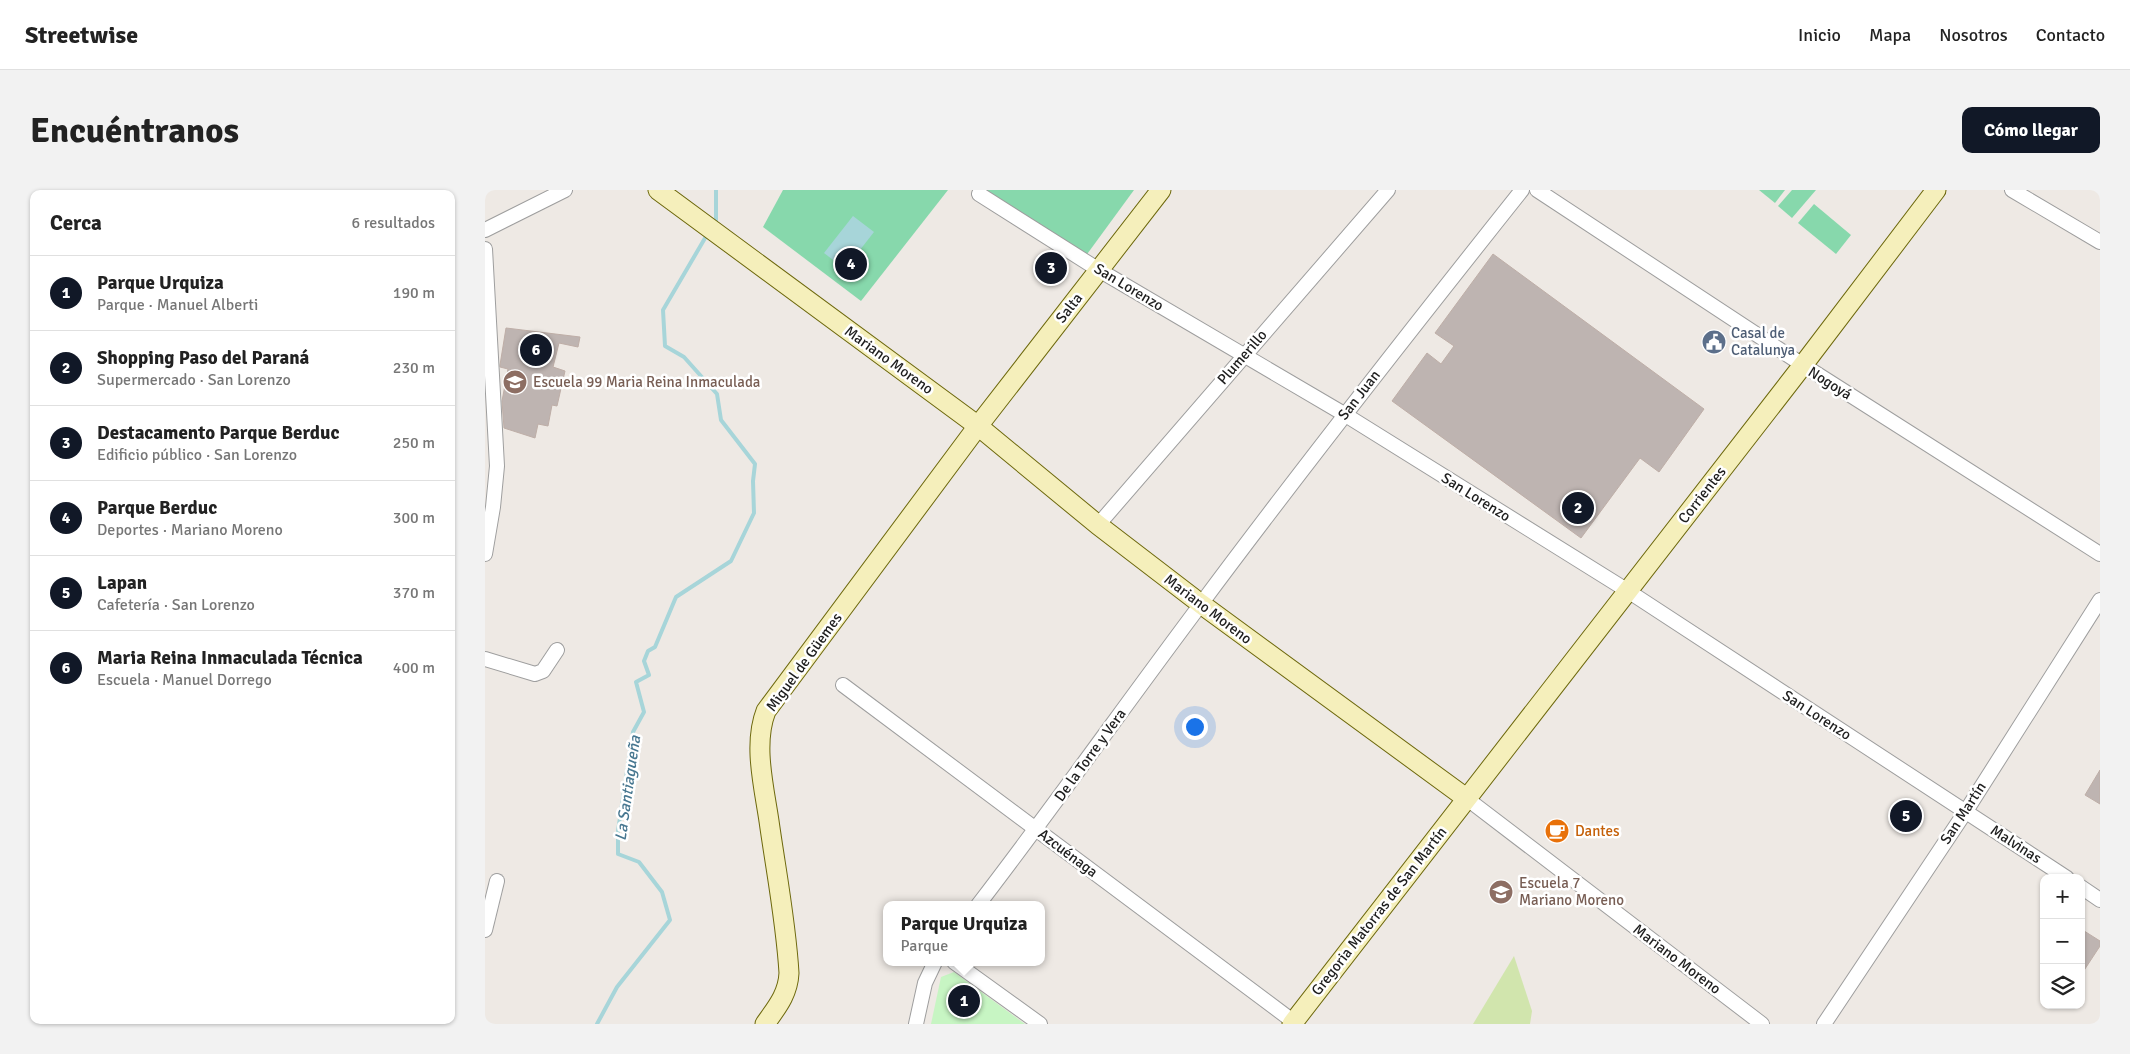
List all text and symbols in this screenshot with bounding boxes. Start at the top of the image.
text: Streetwise [25,20,138,50]
text: Inicio [1798,24,1841,46]
text: Mapa [1869,24,1911,46]
text: Nosotros [1939,24,2008,46]
text: Contacto [2036,24,2105,46]
button: Cómo llegar [1962,107,2100,153]
text: Encuéntranos [30,109,239,152]
text: Cerca [50,210,102,236]
text: 6 resultados [352,213,435,233]
pin: 4 [835,245,867,283]
pin: 3 [1035,249,1067,287]
street label: San Lorenzo [1091,259,1167,315]
text: Parque Urquiza [97,271,224,295]
text: 1 [62,283,70,303]
text: 190 m [393,283,435,303]
street label: Salta [1052,289,1086,327]
text: Parque · Manuel Alberti [97,295,258,315]
street label: Mariano Moreno [841,322,937,398]
place label: Casal de Catalunya [1731,324,1795,359]
street label: Plumerillo [1213,326,1271,388]
public building icon: Casal de Catalunya [1701,329,1727,355]
pin: 6 [520,331,552,369]
text: Shopping Paso del Paraná [97,346,309,370]
text: 2 [62,358,70,378]
text: 230 m [393,358,435,378]
street label: Nogoyá [1805,363,1855,403]
street label: San Juan [1334,367,1384,423]
school or university icon: Escuela 99 Maria Reina Inmaculada [502,369,528,395]
text: Supermercado · San Lorenzo [97,370,291,390]
place label: Escuela 99 Maria Reina Inmaculada [533,373,760,391]
text: Destacamento Parque Berduc [97,421,340,445]
text: 3 [62,433,70,453]
text: 250 m [393,433,435,453]
text: Edificio público · San Lorenzo [97,445,297,465]
street label: Corrientes [1674,463,1730,527]
street label: San Lorenzo [1438,469,1514,525]
pin: 2 [1562,489,1594,527]
text: Parque Berduc [97,496,217,520]
text: 4 [62,508,70,528]
text: 300 m [393,508,435,528]
text: Deportes · Mariano Moreno [97,520,283,540]
street label: Mariano Moreno [1161,570,1256,648]
text: Lapan [97,571,147,595]
text: 5 [62,583,70,603]
text: 370 m [393,583,435,603]
text: Cafetería · San Lorenzo [97,595,255,615]
street label: Miguel de Güemes [762,609,846,715]
text: Maria Reina Inmaculada Técnica [97,646,363,670]
text: 6 [62,658,70,678]
text: 400 m [393,658,435,678]
text: Escuela · Manuel Dorrego [97,670,272,690]
street label: San Lorenzo [1779,686,1855,744]
street label: De la Torre y Vera [1050,705,1130,805]
your location [1182,714,1208,740]
water label: La Santiagueña [611,734,645,842]
street label: San Martín [1936,778,1990,848]
pin: 5 [1890,797,1922,835]
cafe icon: Dantes [1544,818,1570,844]
street label: Malvinas [1987,821,2045,867]
place label: Dantes [1575,822,1620,840]
street label: Gregoria Matorras de San Martín [1308,823,1450,999]
street label: Azcuénaga [1035,825,1101,881]
place label: Escuela 7 Mariano Moreno [1519,874,1624,909]
map controls [2040,874,2085,1009]
button: + [2040,874,2085,919]
school or university icon: Escuela 7 Mariano Moreno [1488,879,1514,905]
popup [883,901,1045,966]
text: Parque Urquiza [901,912,1027,936]
button: − [2040,919,2085,964]
street label: Mariano Moreno [1630,920,1725,998]
text: Parque [901,936,948,956]
button: layers [2040,964,2085,1009]
pin: 1 [948,982,980,1020]

